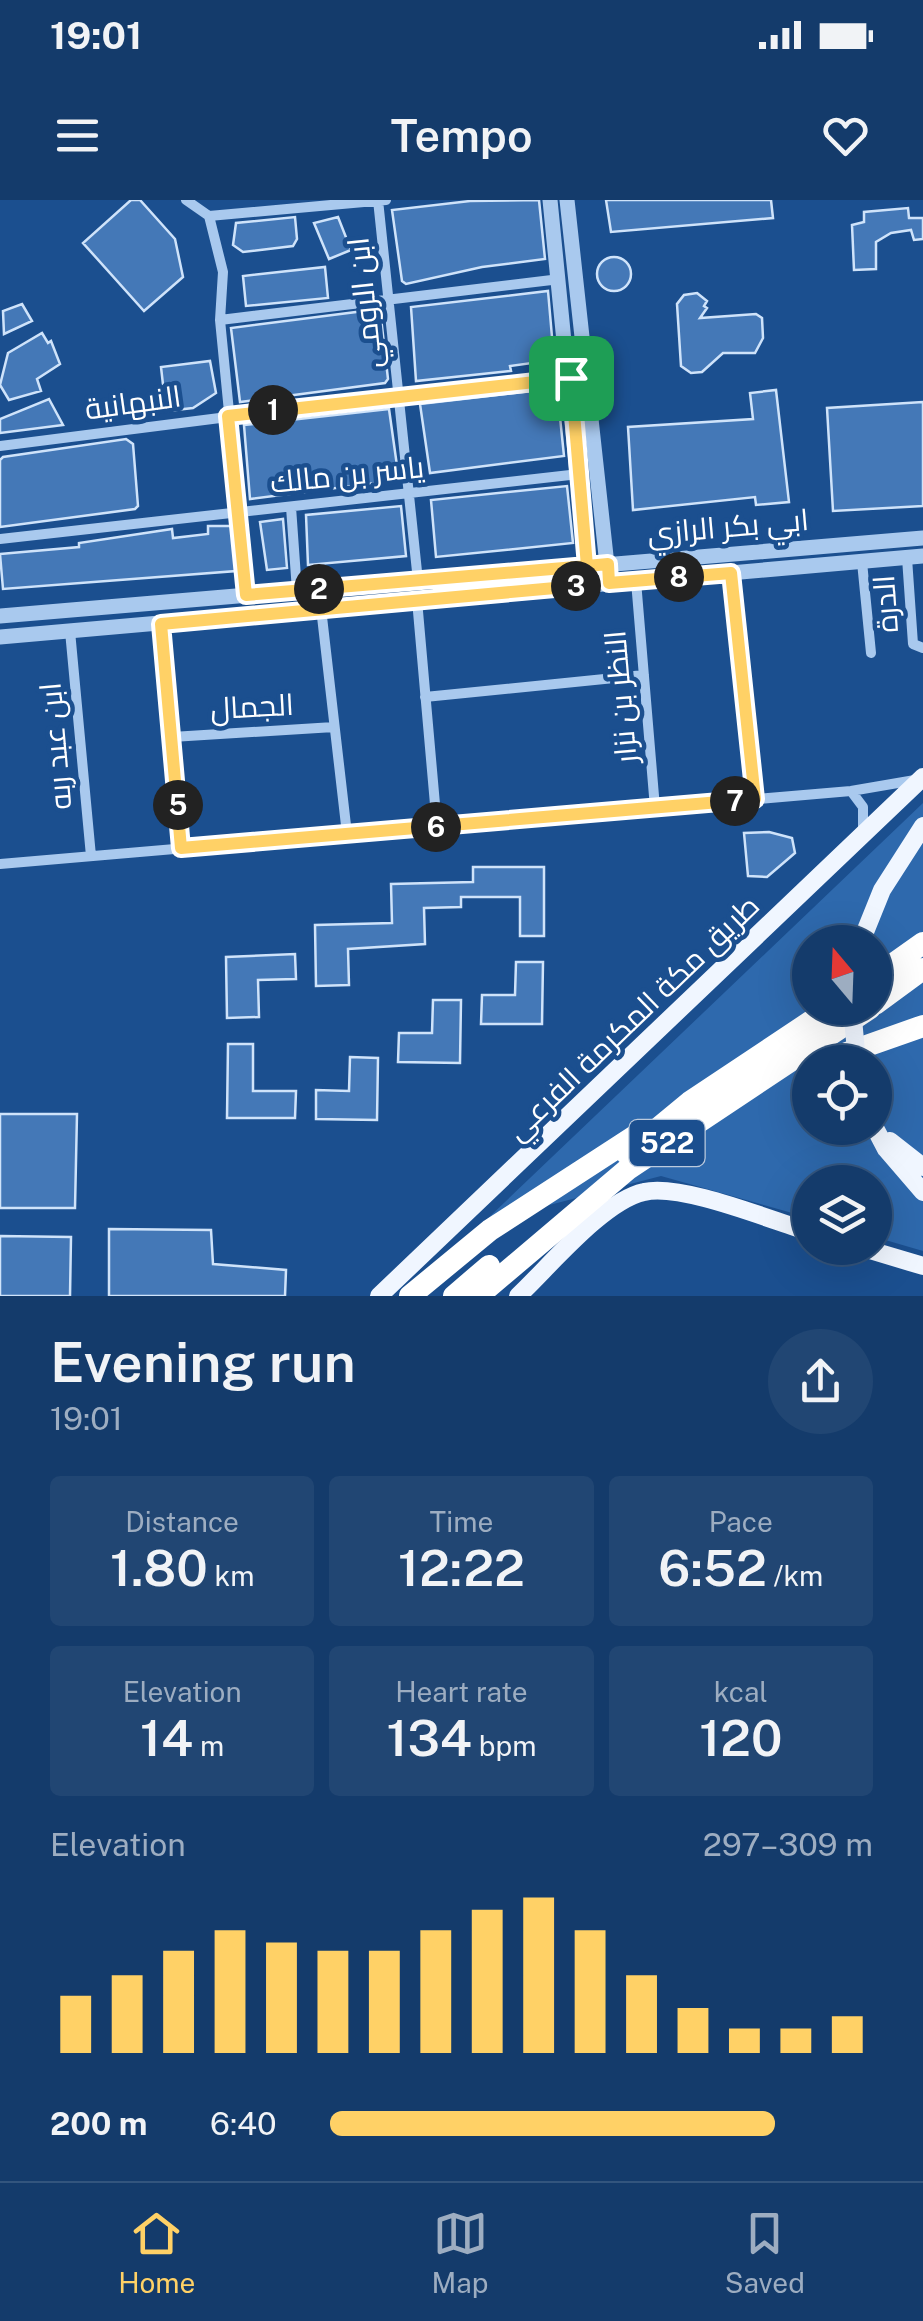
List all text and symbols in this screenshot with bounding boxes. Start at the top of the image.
text: 19:01 [50,13,142,58]
icon: menu [50,108,105,163]
icon: heart [818,108,873,163]
text: Tempo [390,109,533,162]
street label: ابن الرومي [339,235,395,371]
pin [529,336,614,421]
icon: arrive [544,351,599,406]
street label: النبهانية [82,377,183,428]
pin: 1 [248,385,298,435]
text: 1 [267,393,279,426]
street label: ياسر بن مالك [268,448,426,501]
street label: ابي بكر الرازي [646,501,811,557]
pin: 8 [654,552,704,602]
text: 8 [670,560,688,593]
pin: 3 [551,561,601,611]
pin: 2 [294,564,344,614]
text: 3 [567,569,585,602]
text: 2 [310,572,328,605]
street label: الدرة [865,574,905,634]
street label: النظر بن نزار [596,629,645,767]
street label: ابن عبد ربه [32,681,79,811]
street label: الجمال [209,686,295,726]
pin: 7 [710,776,760,826]
pin: 5 [153,780,203,830]
text: 7 [726,784,744,817]
text: 5 [169,788,187,821]
pin: 6 [411,802,461,852]
text: 6 [427,810,445,843]
street label: طريق مكة المكرمة الفرعي [498,887,770,1152]
north arrow [792,925,892,1025]
map controls [792,925,892,1265]
button: locate [792,1045,892,1145]
road number: 522 [630,1120,704,1166]
button: layers [792,1165,892,1265]
button: share [768,1329,873,1434]
text: Evening run [50,1330,356,1394]
text: 19:01 [50,1400,123,1437]
text: Distance [125,1505,239,1538]
text: Time [430,1505,493,1538]
text: Pace [709,1505,773,1538]
text: 1.80 [110,1538,208,1597]
text: 12:22 [398,1538,525,1597]
text: 6:52 [658,1538,767,1597]
text: km [208,1559,254,1592]
text: /km [767,1559,823,1592]
text: Elevation [123,1675,242,1708]
text: Heart rate [395,1675,528,1708]
text: kcal [714,1675,768,1708]
text: 14 [140,1708,193,1767]
text: 134 [387,1708,472,1767]
text: 120 [699,1708,782,1767]
text: m [193,1729,224,1762]
text: bpm [472,1729,536,1762]
text: Elevation [50,1826,186,1863]
text: 297–309 m [703,1826,873,1863]
text: 200 m [50,2105,147,2142]
text: 6:40 [210,2105,277,2142]
tab: Home [118,2206,195,2299]
tab: Map [432,2206,488,2299]
tab: Saved [725,2206,805,2299]

